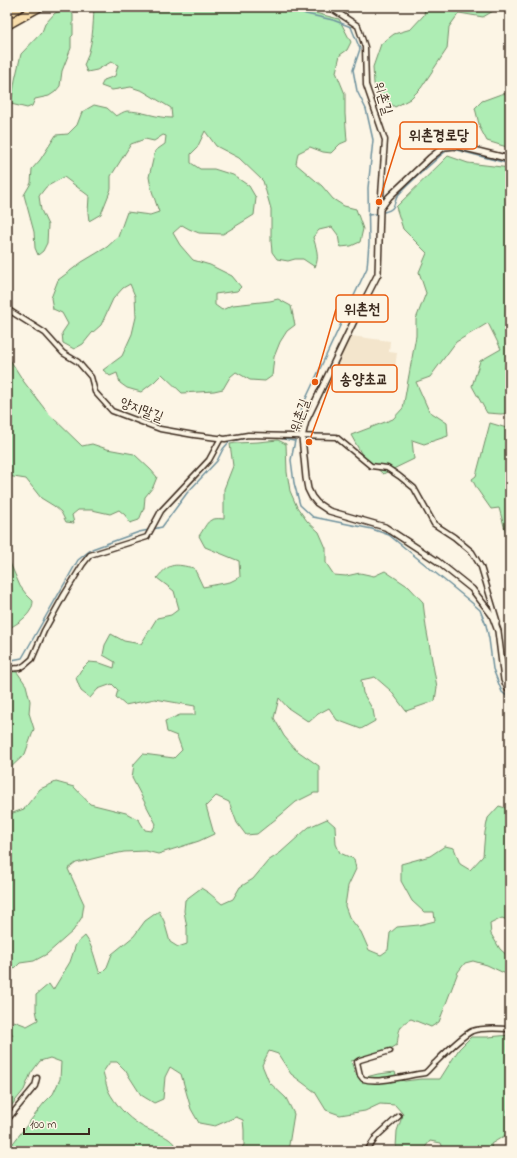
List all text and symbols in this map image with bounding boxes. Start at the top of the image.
street label: 위촌길 [368,79,398,118]
callout: 위촌경로당 [400,122,477,149]
text: 위촌경로당 [409,125,469,147]
callout: 위촌천 [336,295,388,322]
text: 위촌천 [344,299,380,321]
callout: 송양초교 [332,365,397,392]
text: 송양초교 [340,369,388,391]
street label: 양지말길 [117,393,167,429]
street label: 위촌길 [285,395,316,435]
scale bar [24,1110,89,1136]
text: 100 m [30,1116,57,1134]

